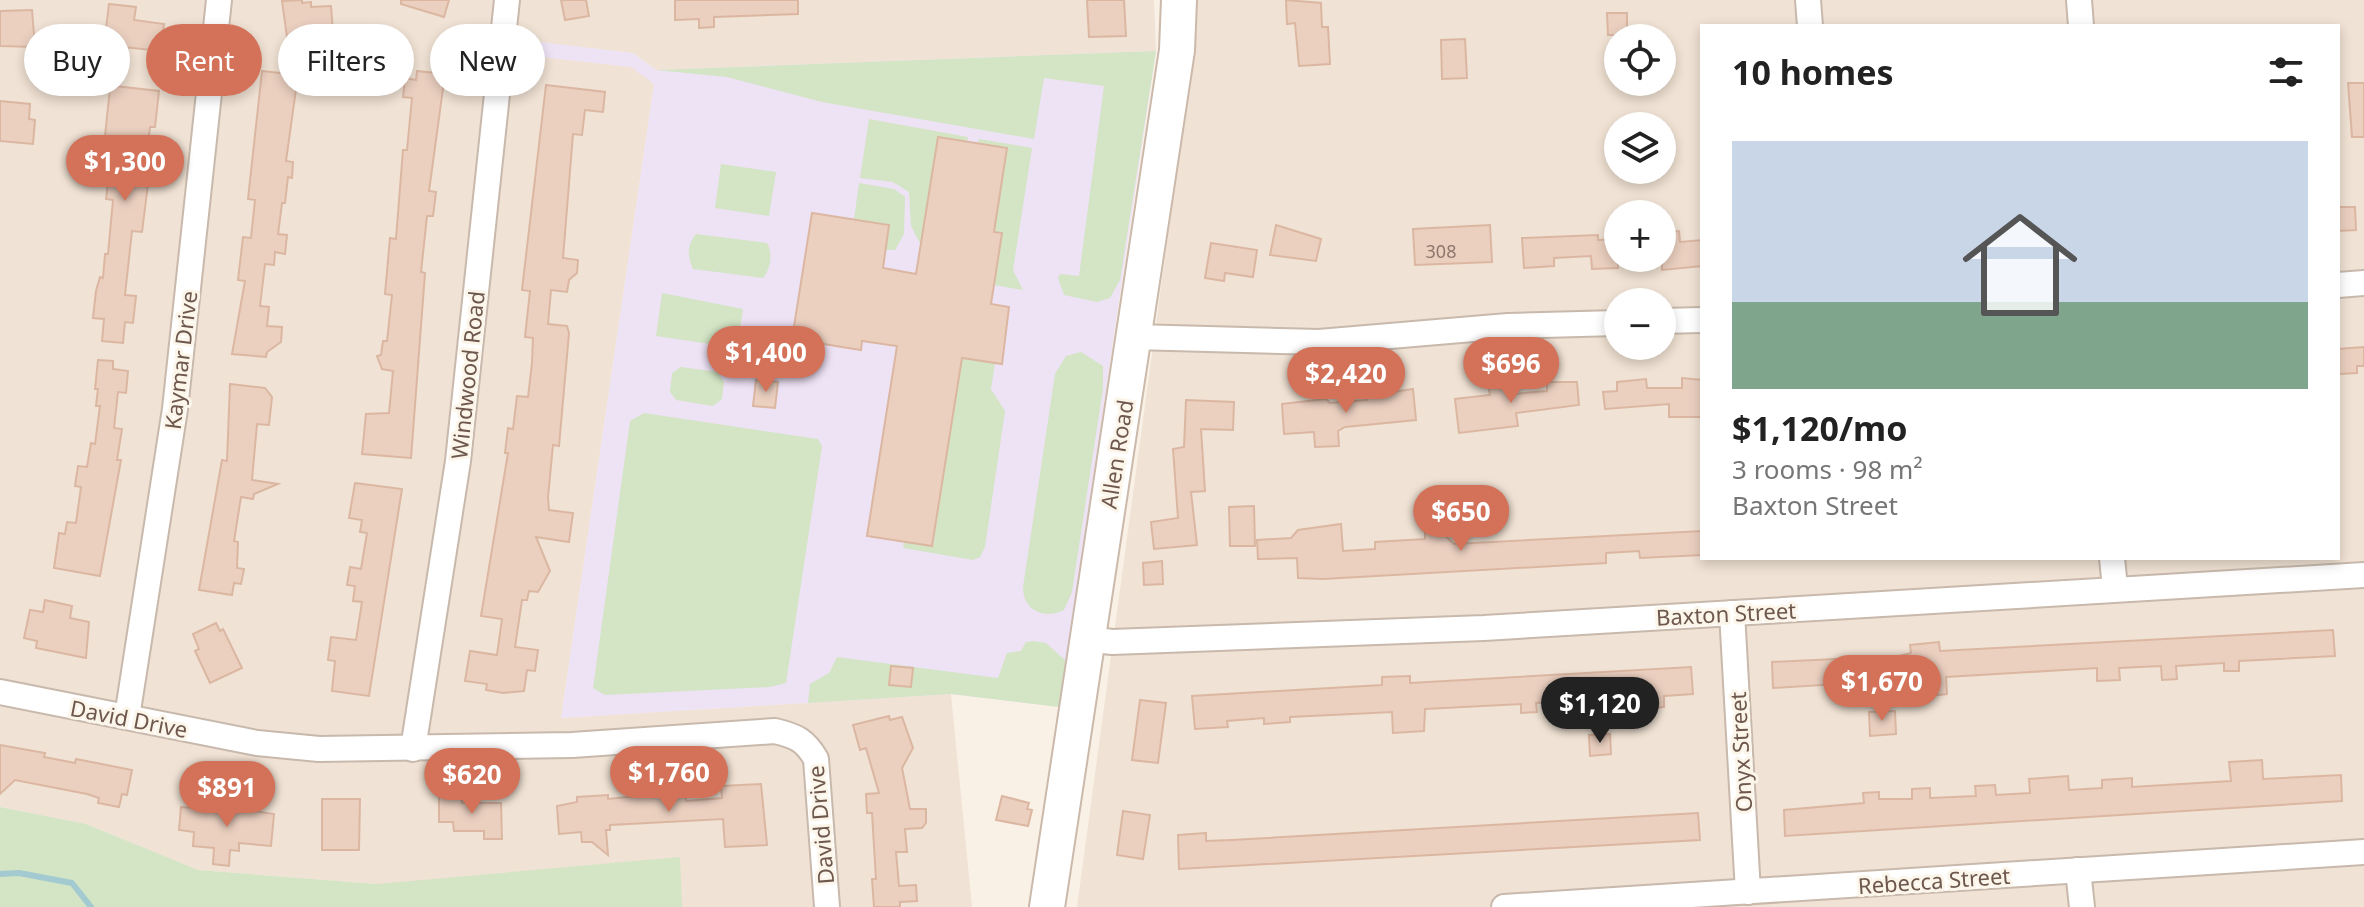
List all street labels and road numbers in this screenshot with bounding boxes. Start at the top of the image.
street label: Kaymar Drive [157,289,203,431]
street label: Windwood Road [443,289,491,461]
street label: Allen Road [1093,397,1139,511]
street label: Baxton Street [1655,594,1797,632]
street label: Onyx Street [1722,691,1758,813]
street label: David Drive [68,692,190,744]
street label: David Drive [800,764,840,886]
street label: Rebecca Street [1857,860,2011,900]

